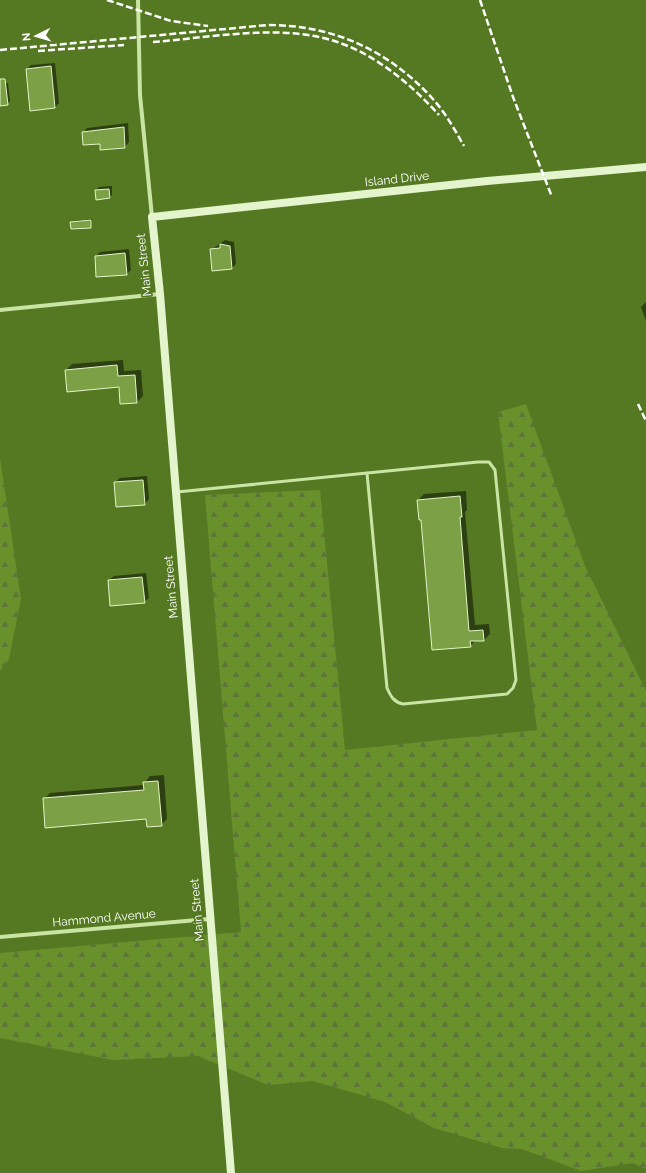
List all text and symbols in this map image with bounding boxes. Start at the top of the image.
north arrow [16,16,56,56]
text: N [20,32,33,42]
street label: Island Drive [364,169,430,189]
street label: Main Street [134,233,154,297]
street label: Main Street [161,555,181,619]
street label: Main Street [187,878,207,942]
street label: Hammond Avenue [52,907,156,929]

